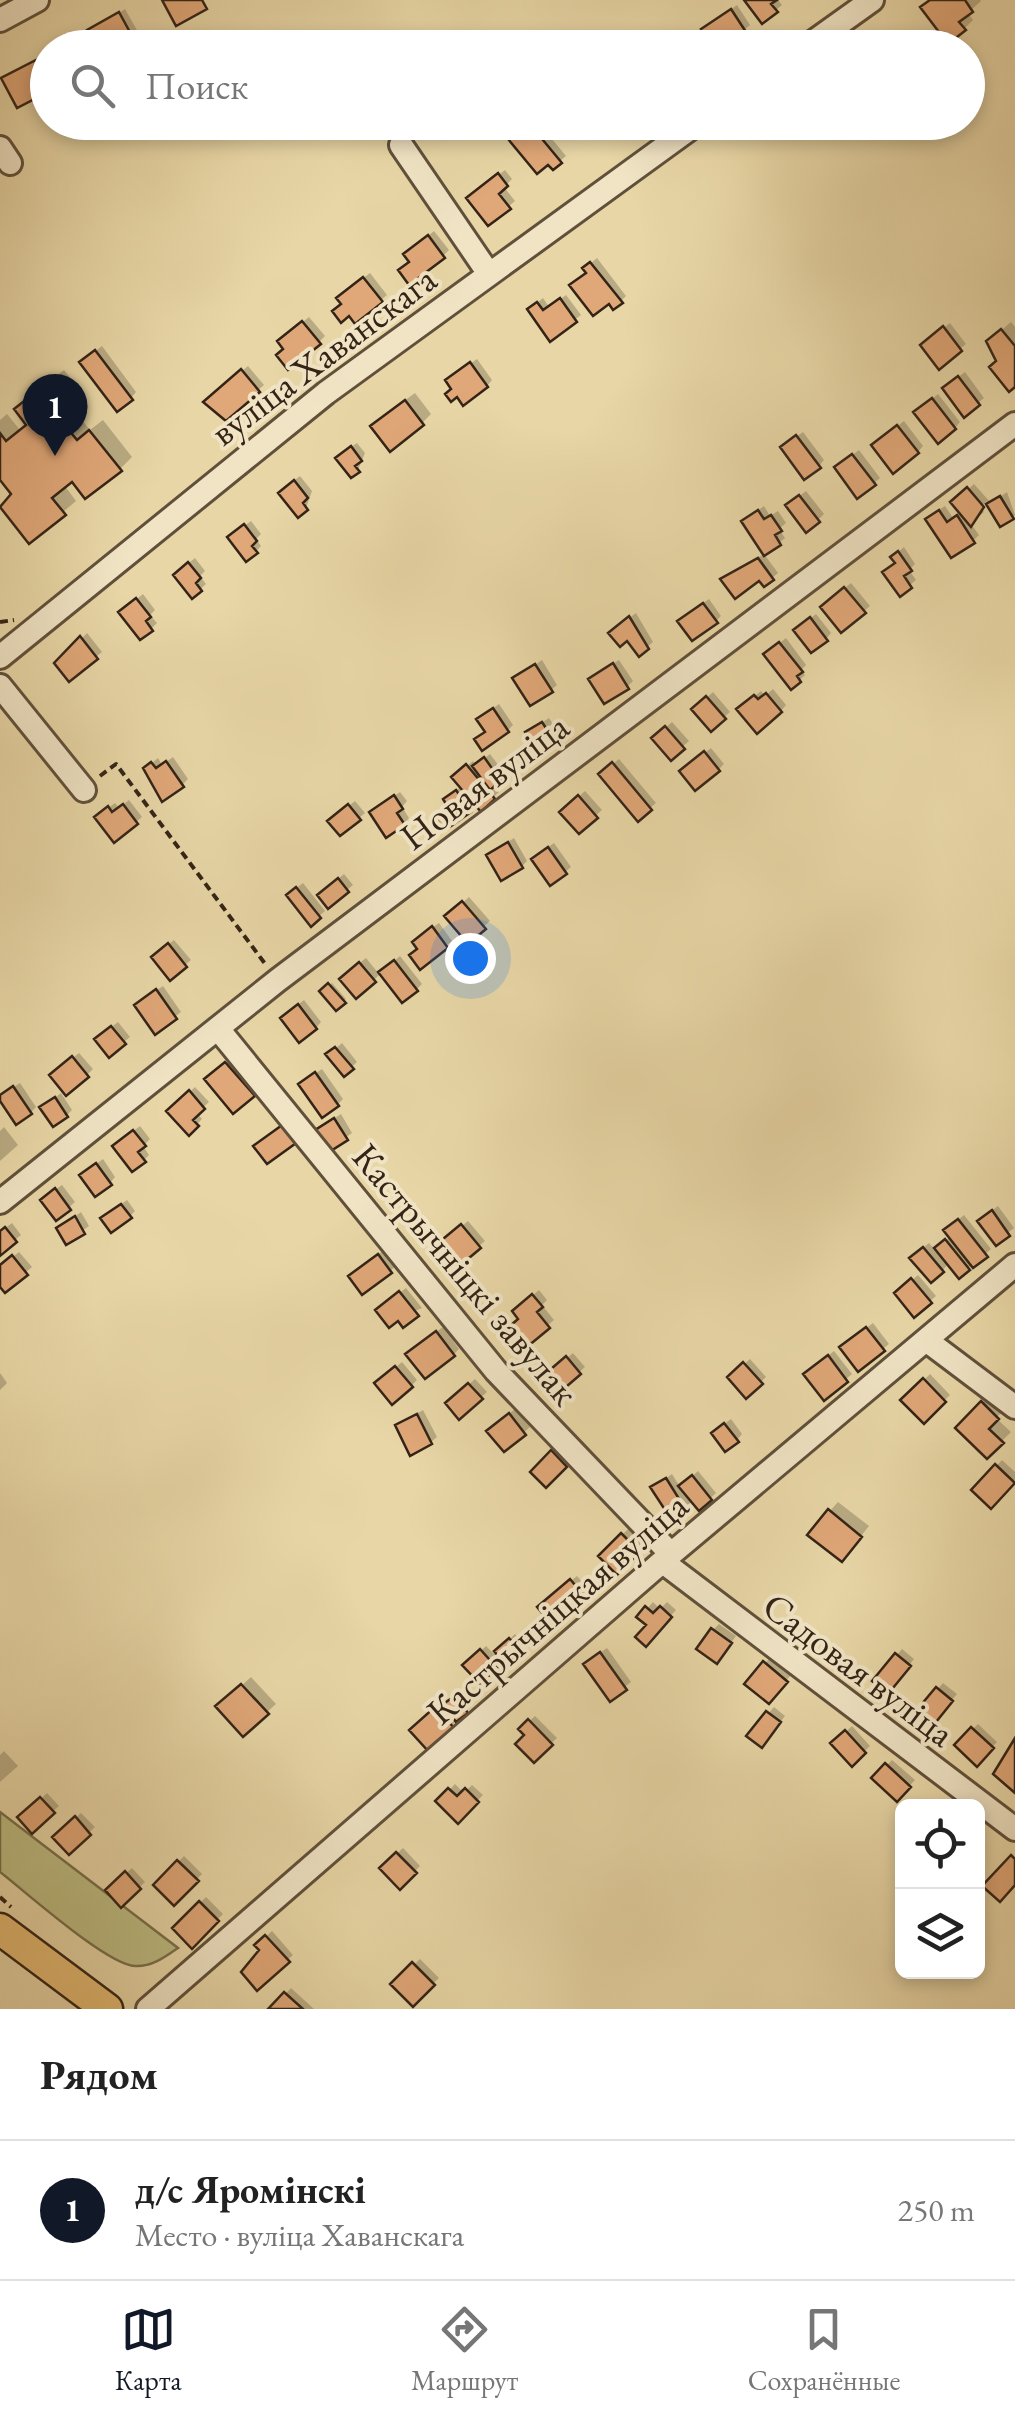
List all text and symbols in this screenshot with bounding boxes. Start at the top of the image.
search box [30,30,985,140]
icon: search [65,58,120,113]
text: Поиск [145,61,248,110]
street label: вуліца Хаванскага [200,254,446,456]
pin: 1 [22,374,88,456]
street label: Новая вуліца [390,701,579,860]
your location [445,933,496,984]
street label: Кастрычніцкі завулак [342,1133,590,1415]
street label: Кастрычніцкая вуліца [416,1480,699,1735]
street label: Садовая вуліца [753,1581,965,1758]
map controls [895,1799,985,1979]
button: locate [895,1799,985,1889]
button: layers [895,1889,985,1979]
text: Рядом [40,2047,158,2102]
text: д/с Яромінскі [135,2165,366,2214]
text: 1 [64,2189,81,2231]
text: 250 m [898,2189,975,2231]
text: Место · вуліца Хаванскага [135,2214,464,2256]
tab: Карта [115,2302,182,2398]
tab: Маршрут [411,2302,518,2398]
tab: Сохранённые [748,2302,900,2398]

